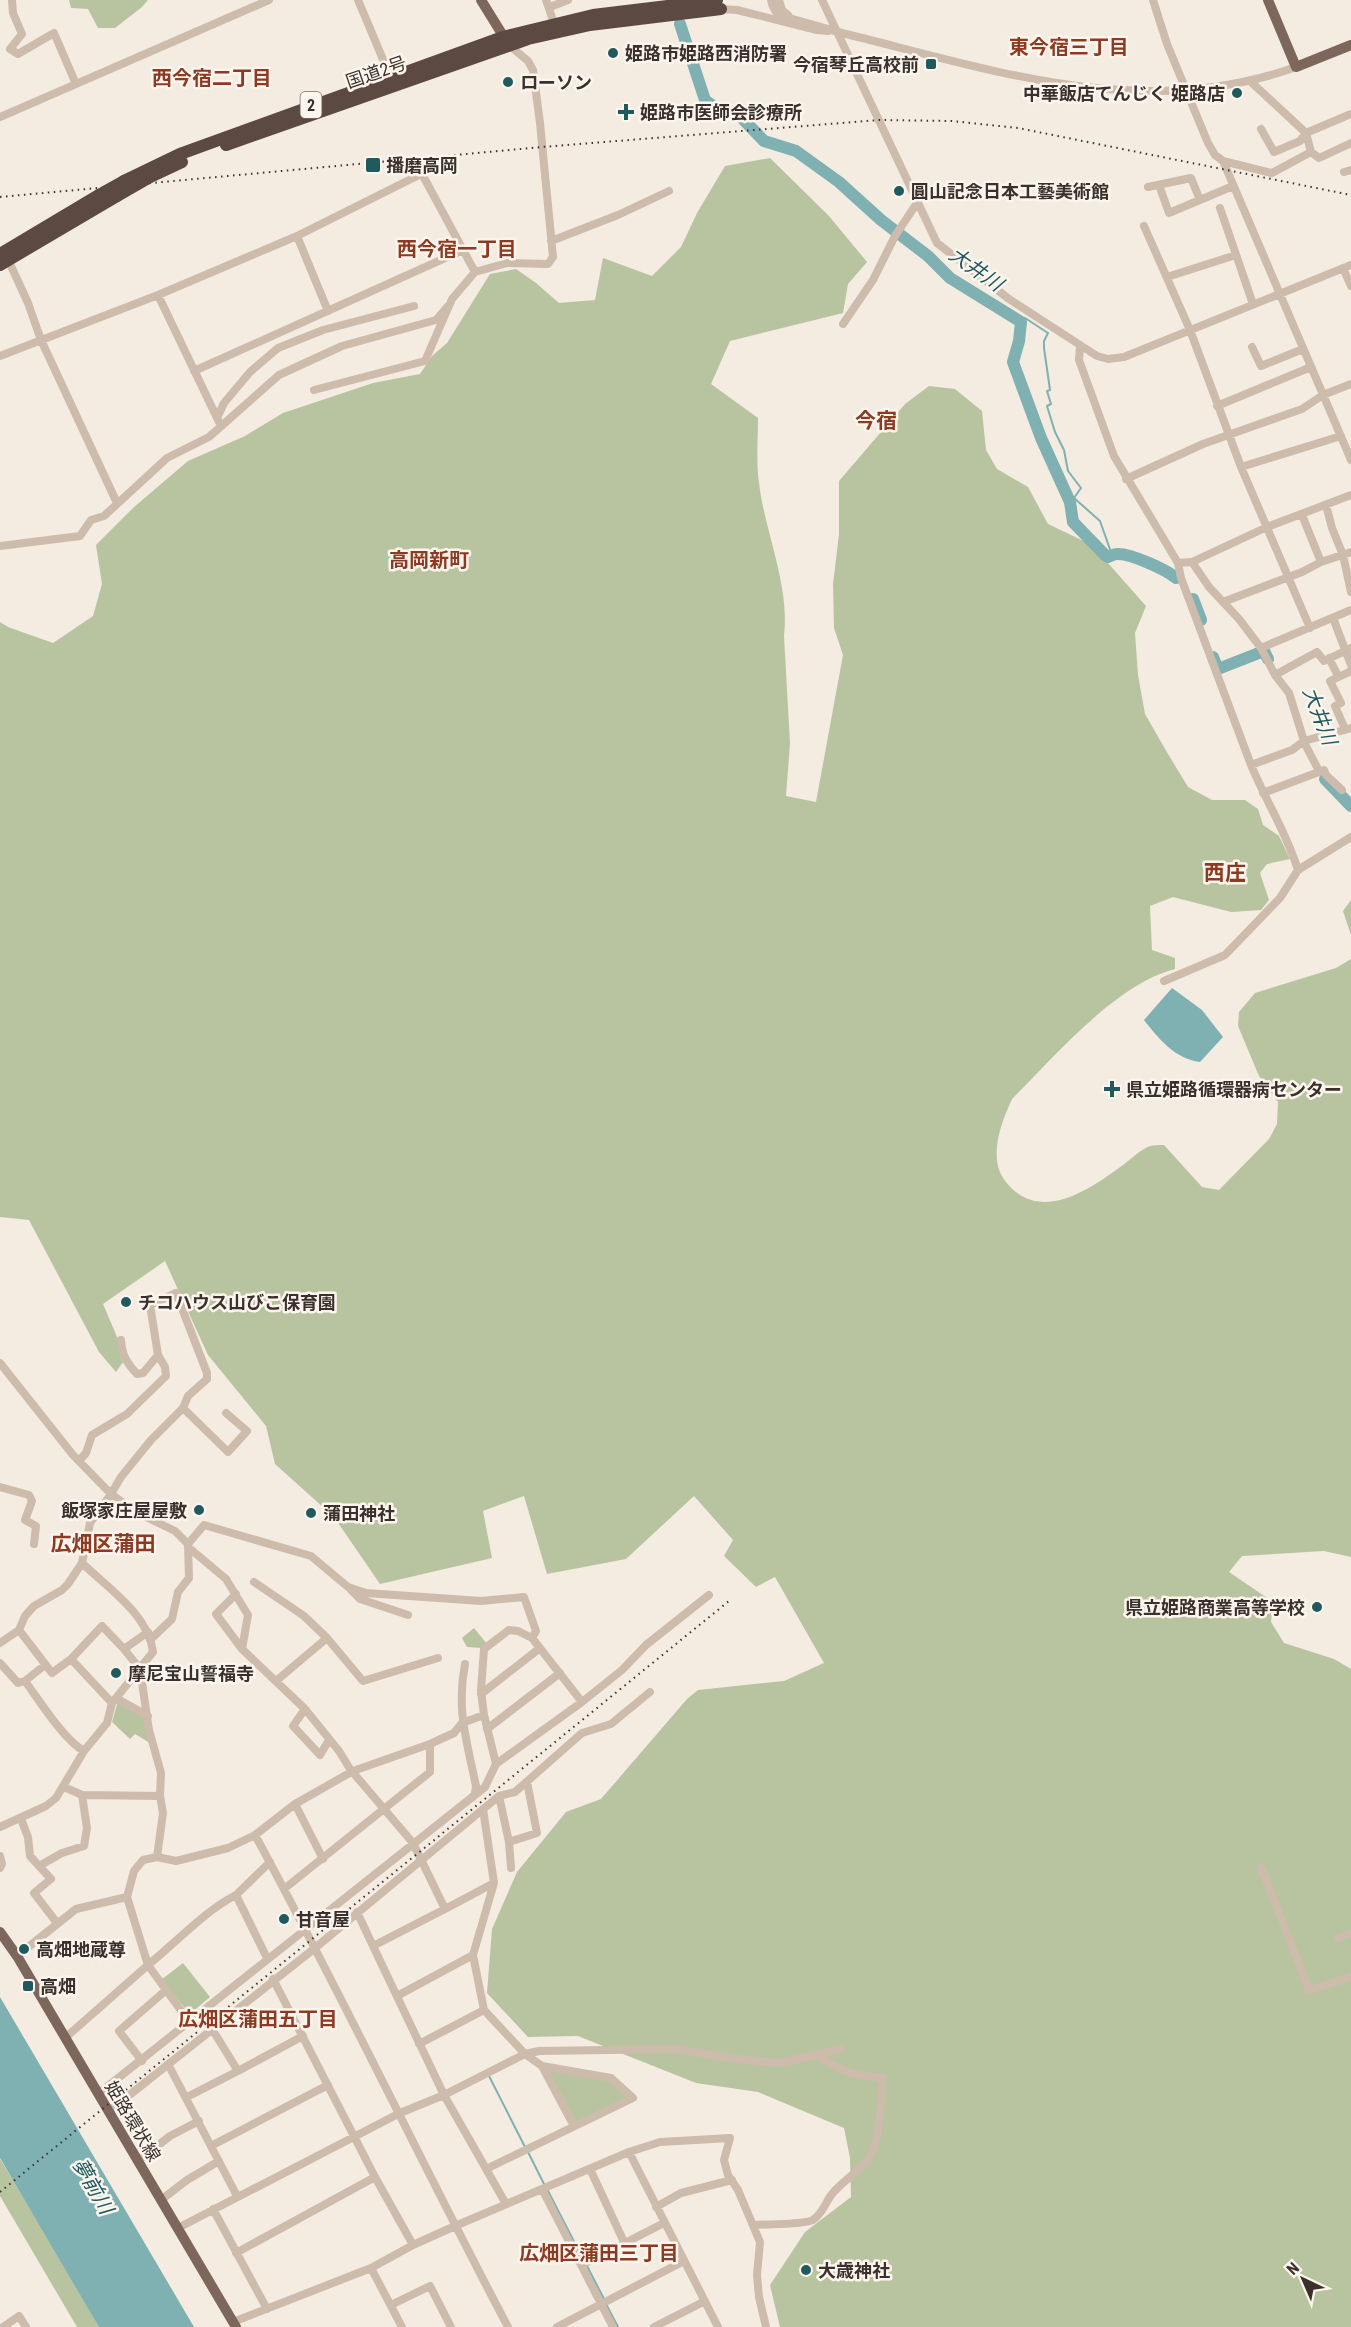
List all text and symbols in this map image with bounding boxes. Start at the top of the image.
district label: 東今宿三丁目 [1009,35,1129,59]
place label: 姫路市姫路西消防署 [625,43,787,64]
marker: 姫路市姫路西消防署 [606,46,620,60]
street label: 国道2号 [343,52,409,92]
place label: 今宿琴丘高校前 [793,54,919,75]
marker: 今宿琴丘高校前 [924,57,938,71]
district label: 西今宿二丁目 [152,66,272,90]
place label: ローソン [520,72,592,93]
marker: ローソン [501,75,515,89]
place label: 中華飯店てんじく 姫路店 [1023,83,1225,104]
marker: 中華飯店てんじく 姫路店 [1230,86,1244,100]
road number: 2 [300,92,322,118]
place label: 姫路市医師会診療所 [640,102,802,123]
marker: 姫路市医師会診療所 [617,103,635,121]
place label: 播磨高岡 [386,155,458,176]
marker: 播磨高岡 [364,156,382,174]
place label: 圓山記念日本工藝美術館 [911,181,1109,202]
marker: 圓山記念日本工藝美術館 [892,184,906,198]
district label: 西今宿一丁目 [397,237,517,261]
water label: 大井川 [945,242,1009,297]
district label: 今宿 [855,409,897,433]
district label: 高岡新町 [389,548,469,572]
water label: 大井川 [1298,684,1343,750]
district label: 西庄 [1204,861,1246,885]
place label: 県立姫路循環器病センター [1126,1079,1342,1100]
marker: 県立姫路循環器病センター [1103,1080,1121,1098]
place label: チコハウス山びこ保育園 [138,1292,336,1313]
marker: チコハウス山びこ保育園 [119,1295,133,1309]
place label: 飯塚家庄屋屋敷 [61,1500,187,1521]
marker: 飯塚家庄屋屋敷 [192,1503,206,1517]
place label: 蒲田神社 [323,1503,395,1524]
marker: 蒲田神社 [304,1506,318,1520]
district label: 広畑区蒲田 [51,1532,156,1556]
place label: 県立姫路商業高等学校 [1125,1597,1305,1618]
marker: 県立姫路商業高等学校 [1310,1600,1324,1614]
place label: 摩尼宝山誓福寺 [128,1663,254,1684]
marker: 摩尼宝山誓福寺 [109,1666,123,1680]
place label: 甘音屋 [296,1909,350,1930]
marker: 甘音屋 [277,1912,291,1926]
place label: 高畑地蔵尊 [36,1939,126,1960]
marker: 高畑地蔵尊 [17,1942,31,1956]
place label: 高畑 [40,1976,76,1997]
marker: 高畑 [21,1979,35,1993]
district label: 広畑区蒲田五丁目 [178,2007,338,2031]
street label: 姫路環状線 [101,2077,165,2165]
water label: 夢前川 [68,2154,119,2220]
district label: 広畑区蒲田三丁目 [519,2241,679,2265]
north arrow [1273,2249,1333,2309]
text: N [1283,2258,1303,2279]
place label: 大歳神社 [818,2260,890,2281]
marker: 大歳神社 [799,2263,813,2277]

